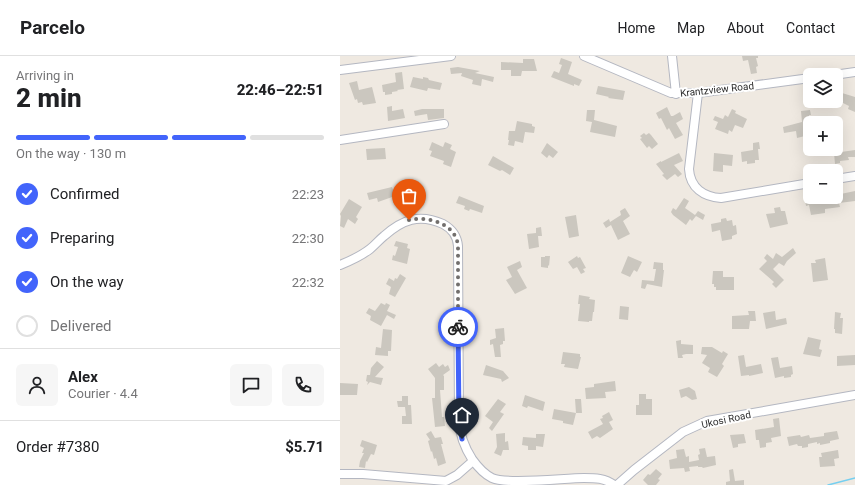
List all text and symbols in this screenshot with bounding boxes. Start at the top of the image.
text: Parcelo [20,16,85,39]
text: Home [617,20,655,36]
text: Map [677,20,705,36]
text: About [727,20,764,36]
text: Contact [786,20,835,36]
text: Arriving in [16,68,74,83]
map controls [803,68,843,204]
button: layers [803,68,843,108]
street label: Krantzview Road [680,80,755,99]
text: 22:46–22:51 [237,81,324,99]
text: 2 min [16,83,82,113]
button: + [803,116,843,156]
text: On the way · 130 m [16,146,126,161]
button: − [803,164,843,204]
pin [392,179,426,220]
icon: check [16,183,38,205]
text: Confirmed [50,185,120,203]
icon: bag [398,185,420,207]
text: 22:23 [292,187,324,202]
icon: check [16,227,38,249]
text: Preparing [50,229,114,247]
text: 22:30 [292,231,324,246]
icon: check [16,271,38,293]
text: On the way [50,273,124,291]
text: 22:32 [292,275,324,290]
courier [438,307,478,347]
icon: bike [447,316,469,338]
text: Delivered [50,317,112,335]
button: person [16,364,58,406]
button: chat [230,364,272,406]
button: phone [282,364,324,406]
text: Alex [68,368,98,386]
text: Courier · 4.4 [68,386,138,401]
pin [445,398,479,439]
icon: home [451,404,473,426]
street label: Ukosi Road [700,409,752,430]
text: Order #7380 [16,438,99,456]
text: $5.71 [285,438,324,456]

